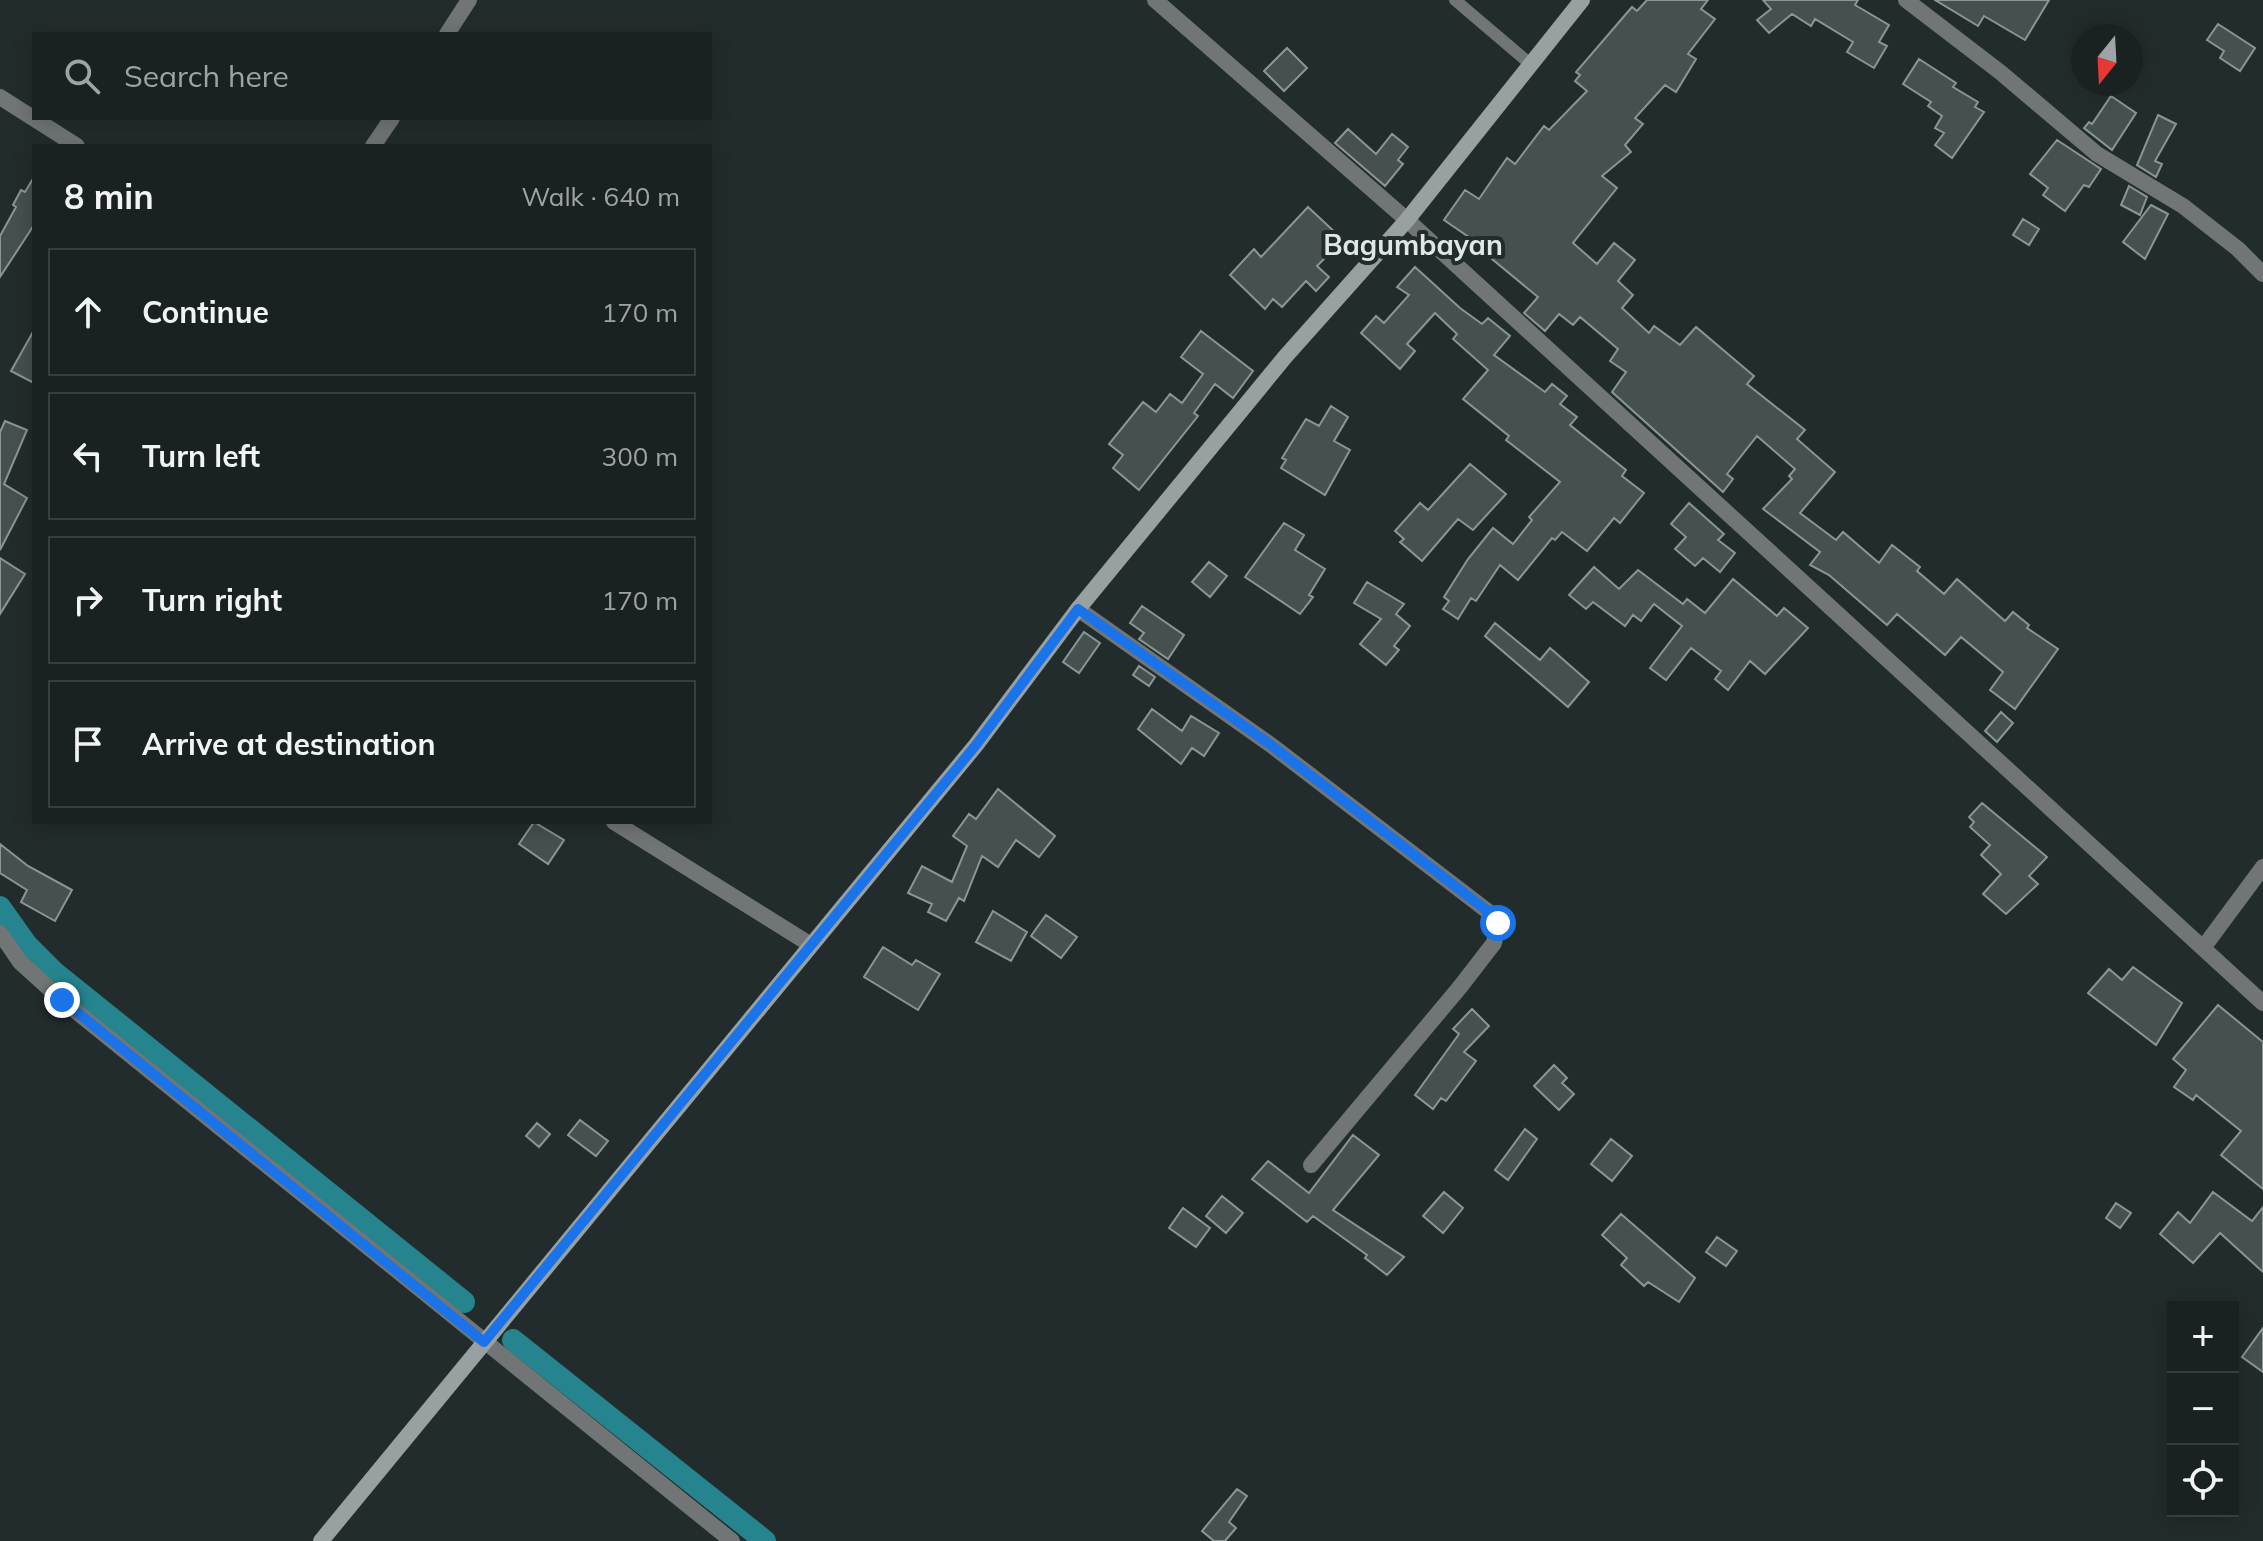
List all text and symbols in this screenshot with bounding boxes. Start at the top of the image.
north arrow [2071,24,2143,96]
search box [32,32,712,120]
icon: search [60,54,104,98]
text: Search here [124,57,289,95]
text: 8 min [64,175,154,218]
text: Walk · 640 m [521,180,680,213]
district label: Bagumbayan [1323,227,1503,262]
icon: ahead [66,290,110,334]
text: Continue [142,293,269,331]
text: 170 m [602,296,678,329]
icon: left [66,434,110,478]
text: Turn left [142,437,260,475]
text: 300 m [602,440,678,473]
icon: right [66,578,110,622]
text: Turn right [142,581,282,619]
text: 170 m [602,584,678,617]
icon: arrive [66,722,110,766]
text: Arrive at destination [142,725,436,763]
route start [1480,905,1516,941]
route end [44,982,80,1018]
map controls [2167,1301,2239,1517]
button: + [2167,1301,2239,1373]
button: − [2167,1373,2239,1445]
button: locate [2167,1445,2239,1517]

